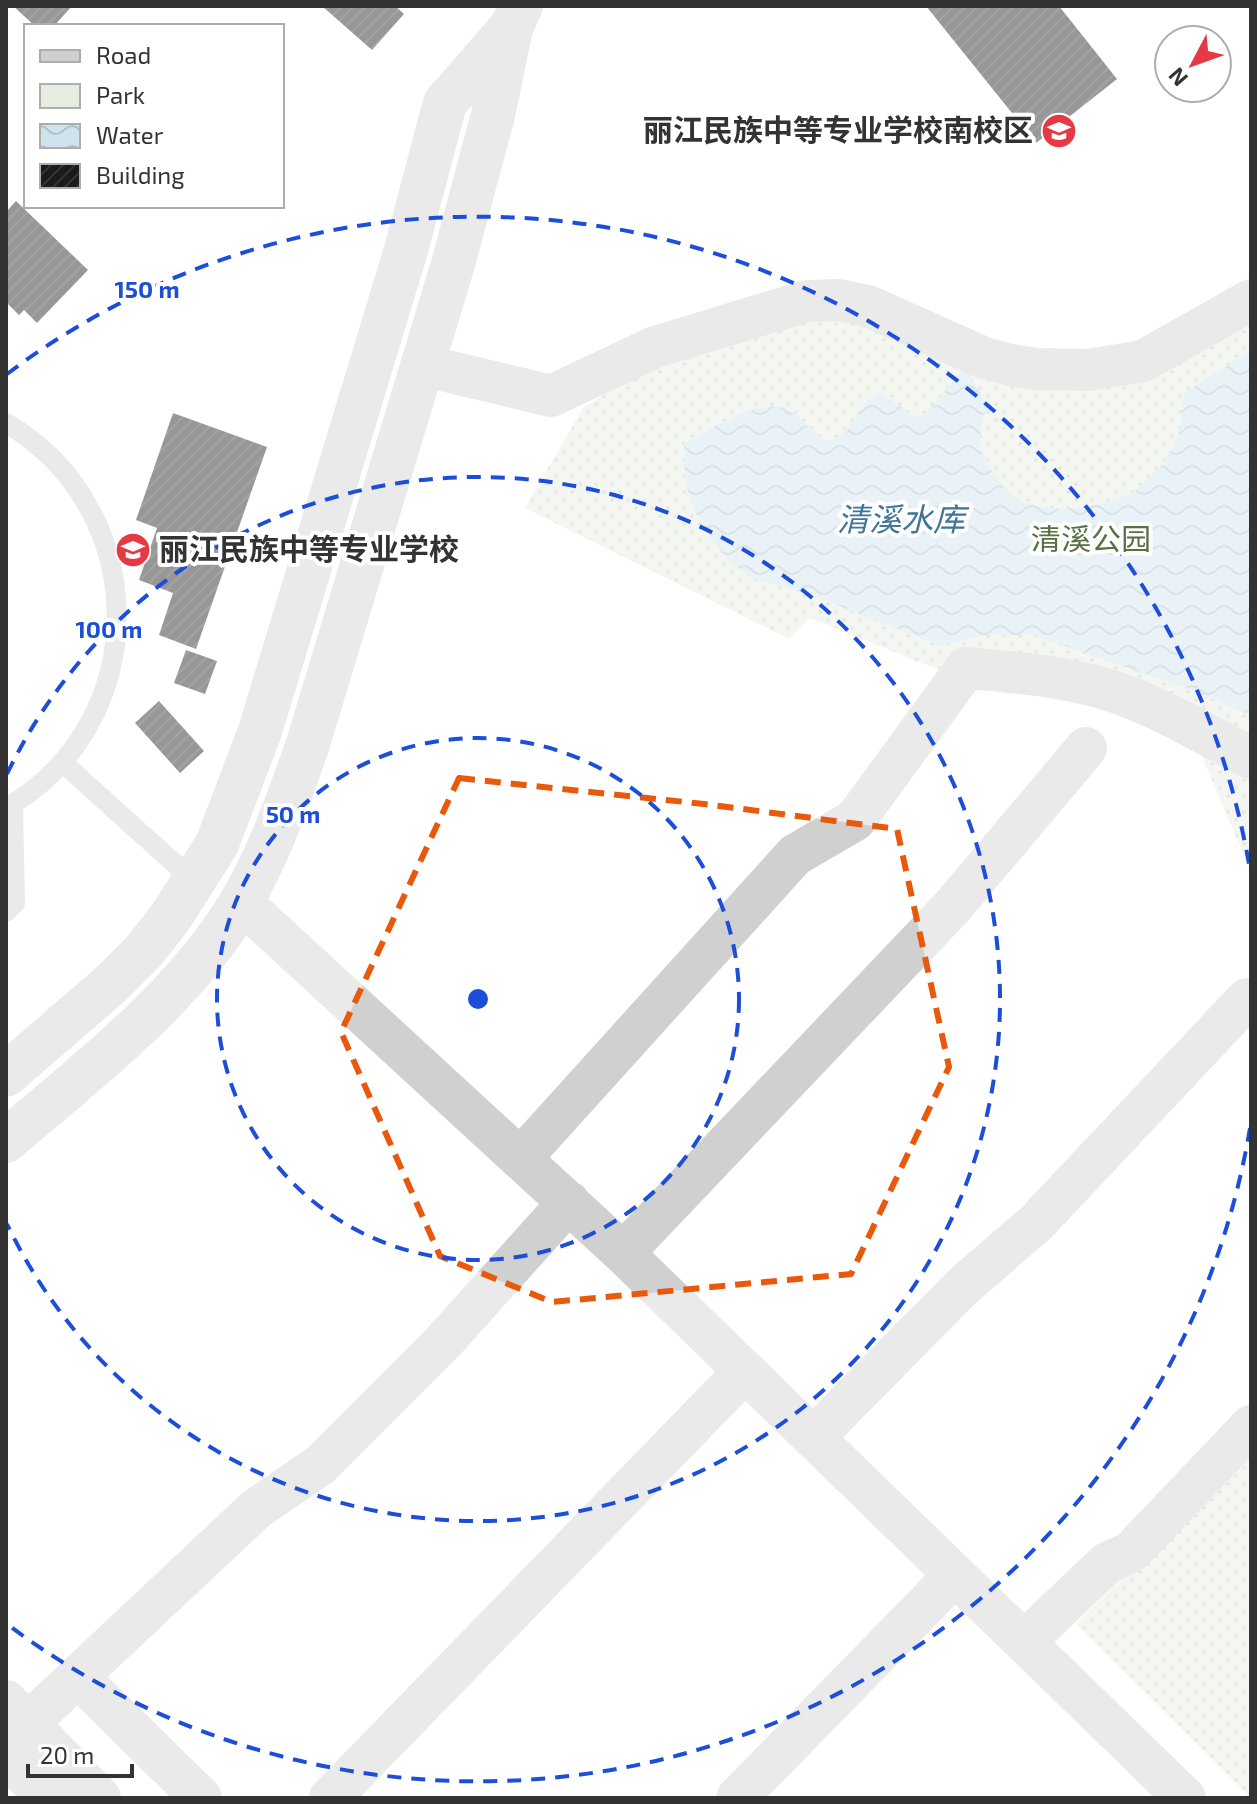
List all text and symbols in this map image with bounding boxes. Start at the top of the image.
legend [24,24,284,208]
north arrow [1153,24,1233,104]
text: Road [96,40,151,69]
text: N [1162,63,1192,92]
text: Park [96,80,145,109]
place label: 丽江民族中等专业学校南校区 [643,111,1033,147]
school or university icon: 丽江民族中等专业学校南校区 [1040,112,1078,150]
text: Water [96,120,164,149]
text: Building [96,160,185,189]
text: 150 m [114,274,180,303]
water label: 清溪水库 [837,499,970,537]
park label: 清溪公园 [1031,520,1151,556]
place label: 丽江民族中等专业学校 [159,530,459,566]
school or university icon: 丽江民族中等专业学校 [114,531,152,569]
text: 100 m [76,614,142,643]
text: 50 m [266,799,320,828]
centre of rings [464,985,492,1013]
scale bar [28,1728,132,1778]
text: 20 m [40,1740,94,1769]

